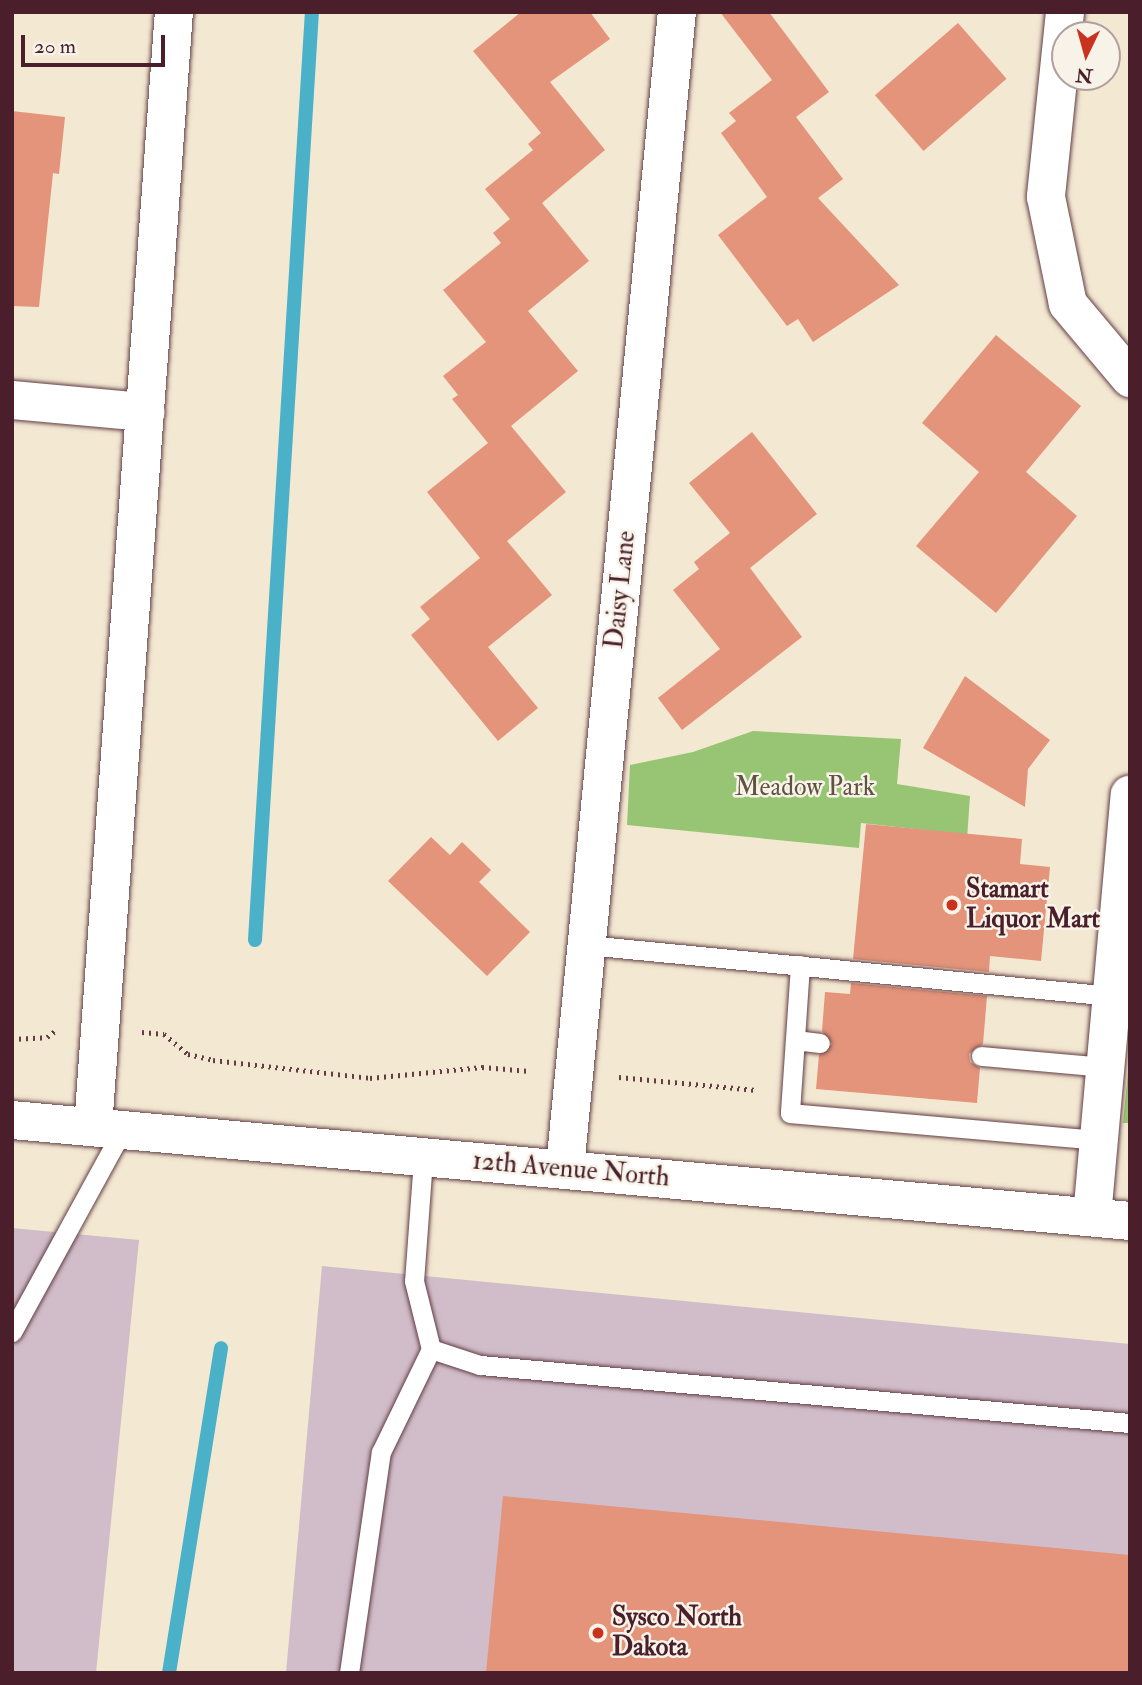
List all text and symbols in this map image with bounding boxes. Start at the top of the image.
scale bar [24,21,168,65]
north arrow [1051,21,1121,91]
text: 20 m [34,33,76,60]
text: N [1075,62,1094,88]
street label: Daisy Lane [599,529,643,651]
park label: Meadow Park [735,772,875,804]
place label: Stamart Liquor Mart [966,874,1100,936]
marker: Stamart Liquor Mart [944,897,960,913]
street label: 12th Avenue North [471,1146,671,1194]
place label: Sysco North Dakota [612,1602,742,1664]
marker: Sysco North Dakota [590,1625,606,1641]

